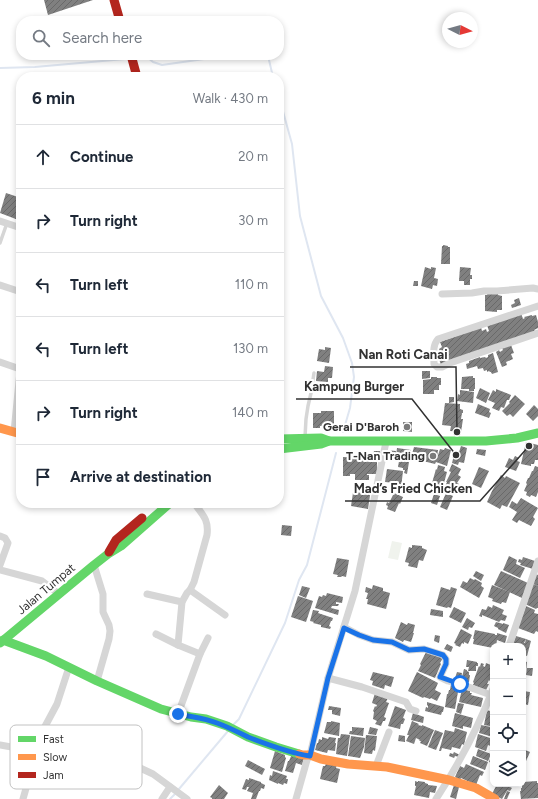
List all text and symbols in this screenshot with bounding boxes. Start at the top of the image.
north arrow [442,12,478,48]
search box [16,16,284,60]
icon: search [30,27,52,49]
text: Search here [62,29,142,47]
text: 6 min [32,88,75,108]
text: Walk · 430 m [193,91,268,106]
icon: ahead [32,146,54,168]
text: Continue [70,148,133,166]
text: 20 m [238,149,268,164]
icon: right [32,210,54,232]
text: Turn right [70,212,138,230]
text: 30 m [238,213,268,228]
icon: left [32,274,54,296]
text: Turn left [70,276,128,294]
text: 110 m [235,277,268,292]
icon: left [32,338,54,360]
text: Turn left [70,340,128,358]
text: 130 m [233,341,268,356]
callout: Nan Roti Canai [350,342,456,367]
text: Nan Roti Canai [358,347,448,362]
callout: Kampung Burger [296,374,412,399]
text: Kampung Burger [304,379,404,394]
icon: right [32,402,54,424]
text: Turn right [70,404,138,422]
text: 140 m [232,405,268,420]
place label: Gerai D'Baroh [323,420,399,434]
marker: Gerai D'Baroh [402,422,412,432]
place label: T-Nan Trading [346,449,425,463]
marker: T-Nan Trading [428,451,438,461]
icon: arrive [32,466,54,488]
text: Arrive at destination [70,468,211,486]
callout: Mad’s Fried Chicken [345,476,480,501]
text: Mad’s Fried Chicken [354,481,472,496]
street label: Jalan Tumpat [14,560,78,617]
map controls [490,643,526,787]
button: + [490,643,526,679]
route start [451,675,469,693]
button: − [490,679,526,715]
route end [169,705,187,723]
button: locate [490,715,526,751]
legend [10,725,142,789]
text: Fast [43,733,64,746]
text: Slow [43,751,67,764]
button: layers [490,751,526,787]
text: Jam [43,769,64,782]

